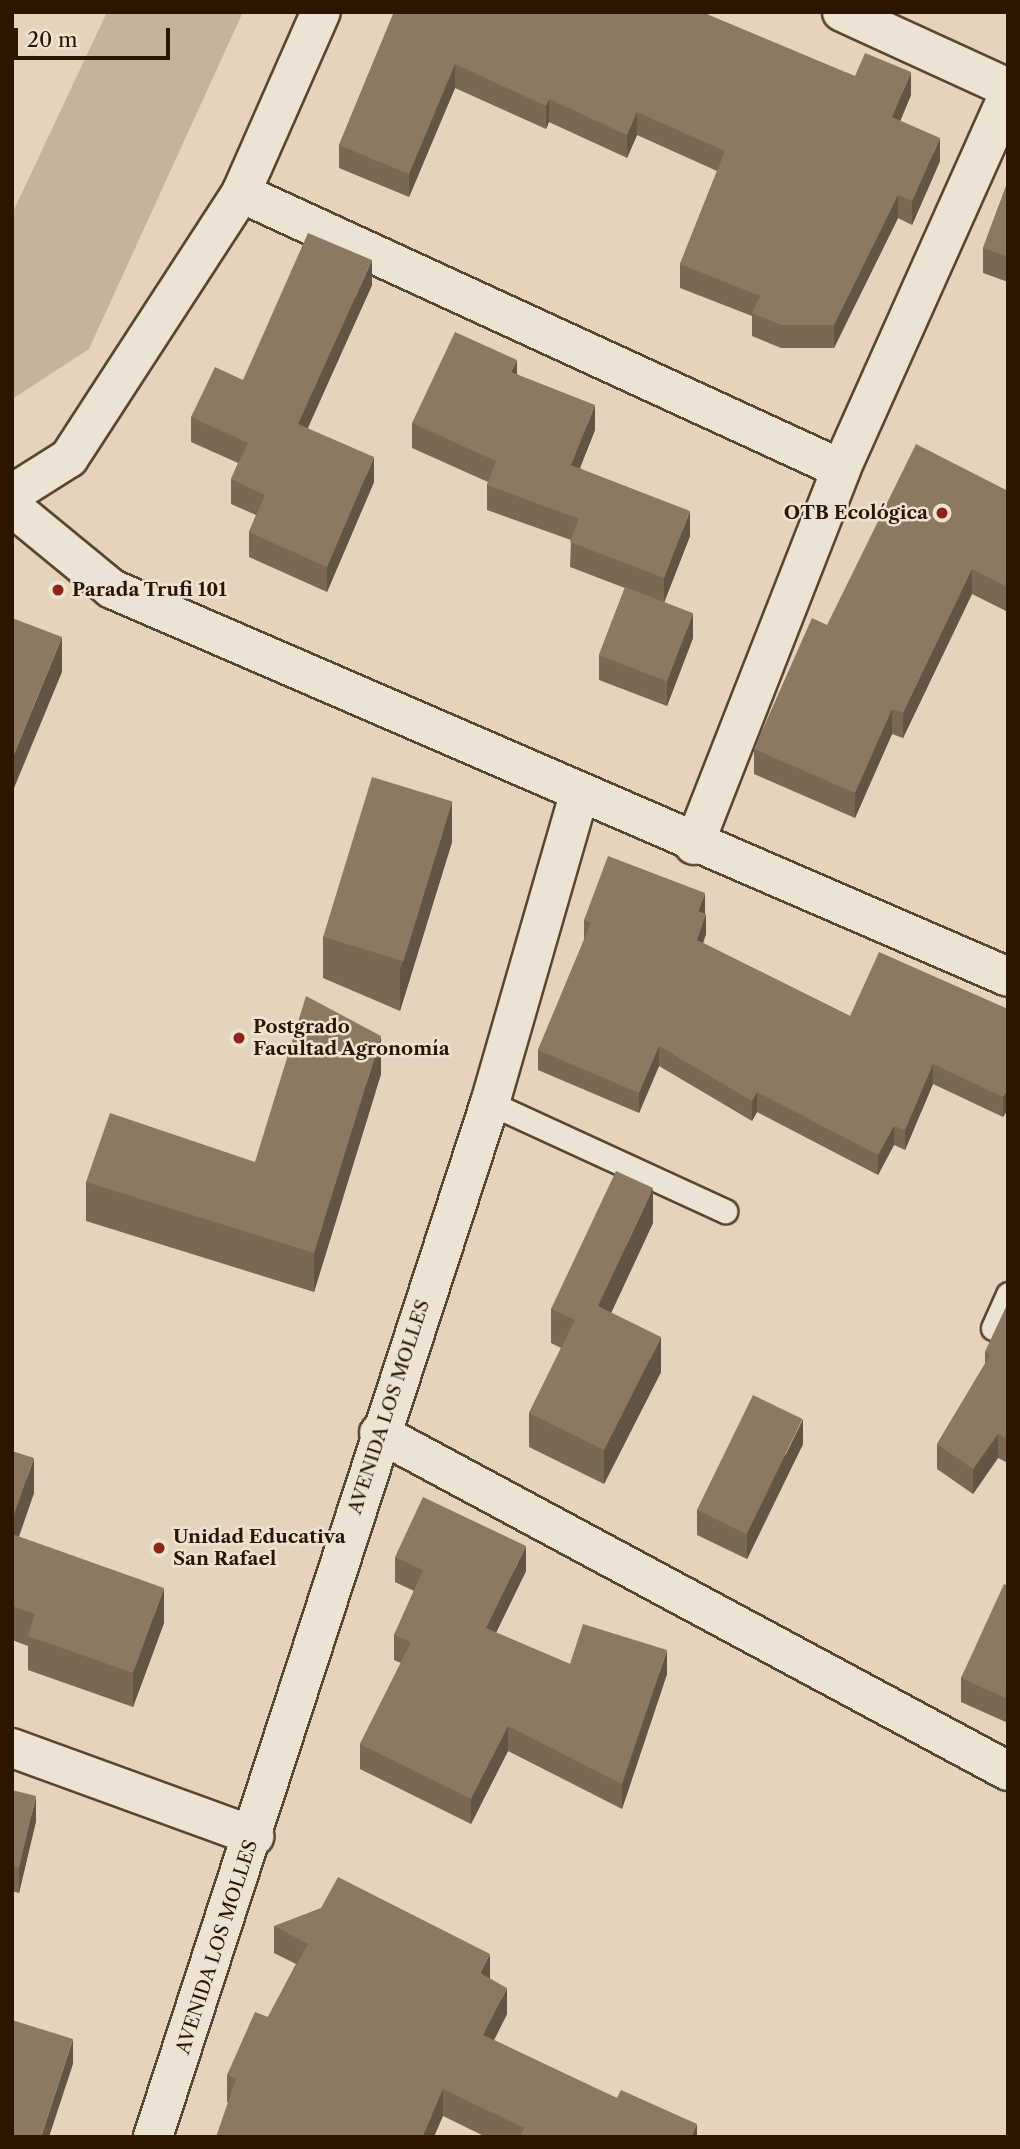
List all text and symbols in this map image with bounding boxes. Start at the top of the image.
scale bar [18,14,173,58]
text: 20 m [27,27,78,52]
place label: OTB Ecológica [784,502,928,524]
marker: OTB Ecológica [934,505,950,521]
place label: Parada Trufi 101 [72,579,228,601]
marker: Parada Trufi 101 [50,582,66,598]
place label: Postgrado Facultad Agronomía [253,1016,451,1060]
marker: Postgrado Facultad Agronomía [231,1030,247,1046]
street label: AVENIDA LOS MOLLES [343,1297,435,1517]
place label: Unidad Educativa San Rafael [173,1526,346,1570]
marker: Unidad Educativa San Rafael [151,1540,167,1556]
street label: AVENIDA LOS MOLLES [171,1837,263,2057]

